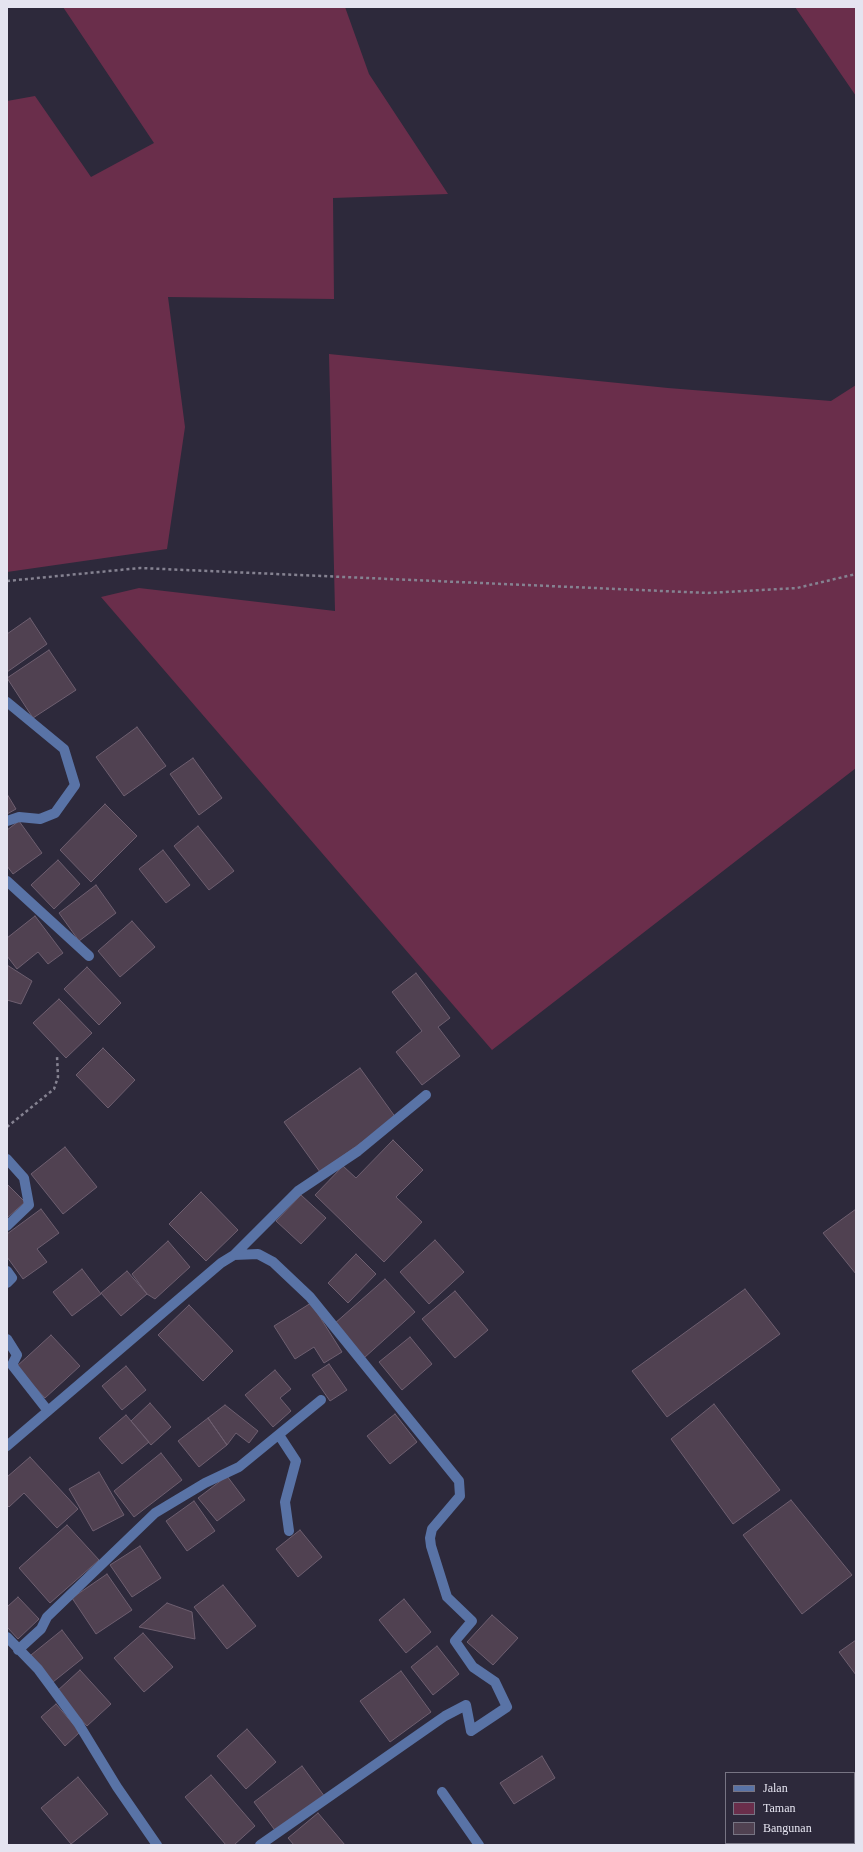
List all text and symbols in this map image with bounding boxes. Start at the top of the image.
legend [725,1772,855,1844]
text: Jalan [763,1781,788,1795]
text: Taman [763,1801,795,1815]
text: Bangunan [763,1821,812,1835]

